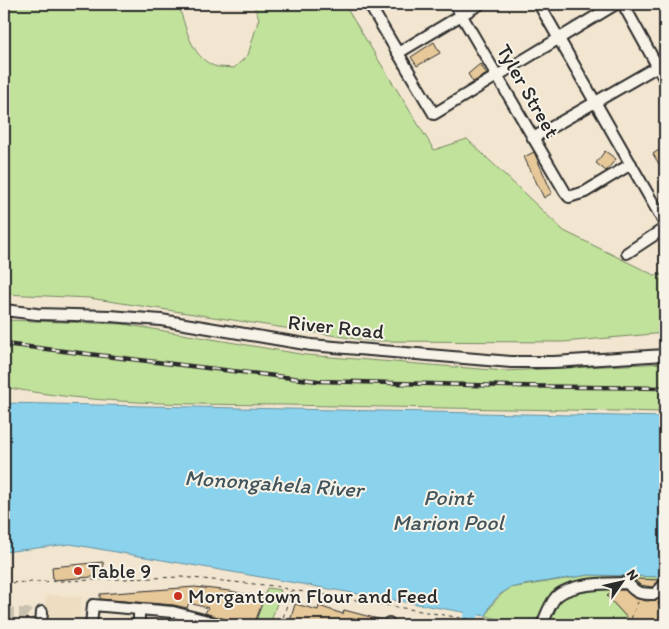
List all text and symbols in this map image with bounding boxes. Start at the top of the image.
street label: Tyler Street [492,39,565,142]
street label: River Road [287,309,386,344]
water label: Monongahela River [184,464,367,503]
water label: Point Marion Pool [392,484,506,536]
north arrow [596,556,646,606]
place label: Table 9 [88,558,151,583]
marker: Table 9 [72,565,84,577]
text: N [623,566,642,584]
place label: Morgantown Flour and Feed [188,583,438,608]
marker: Morgantown Flour and Feed [172,590,184,602]

